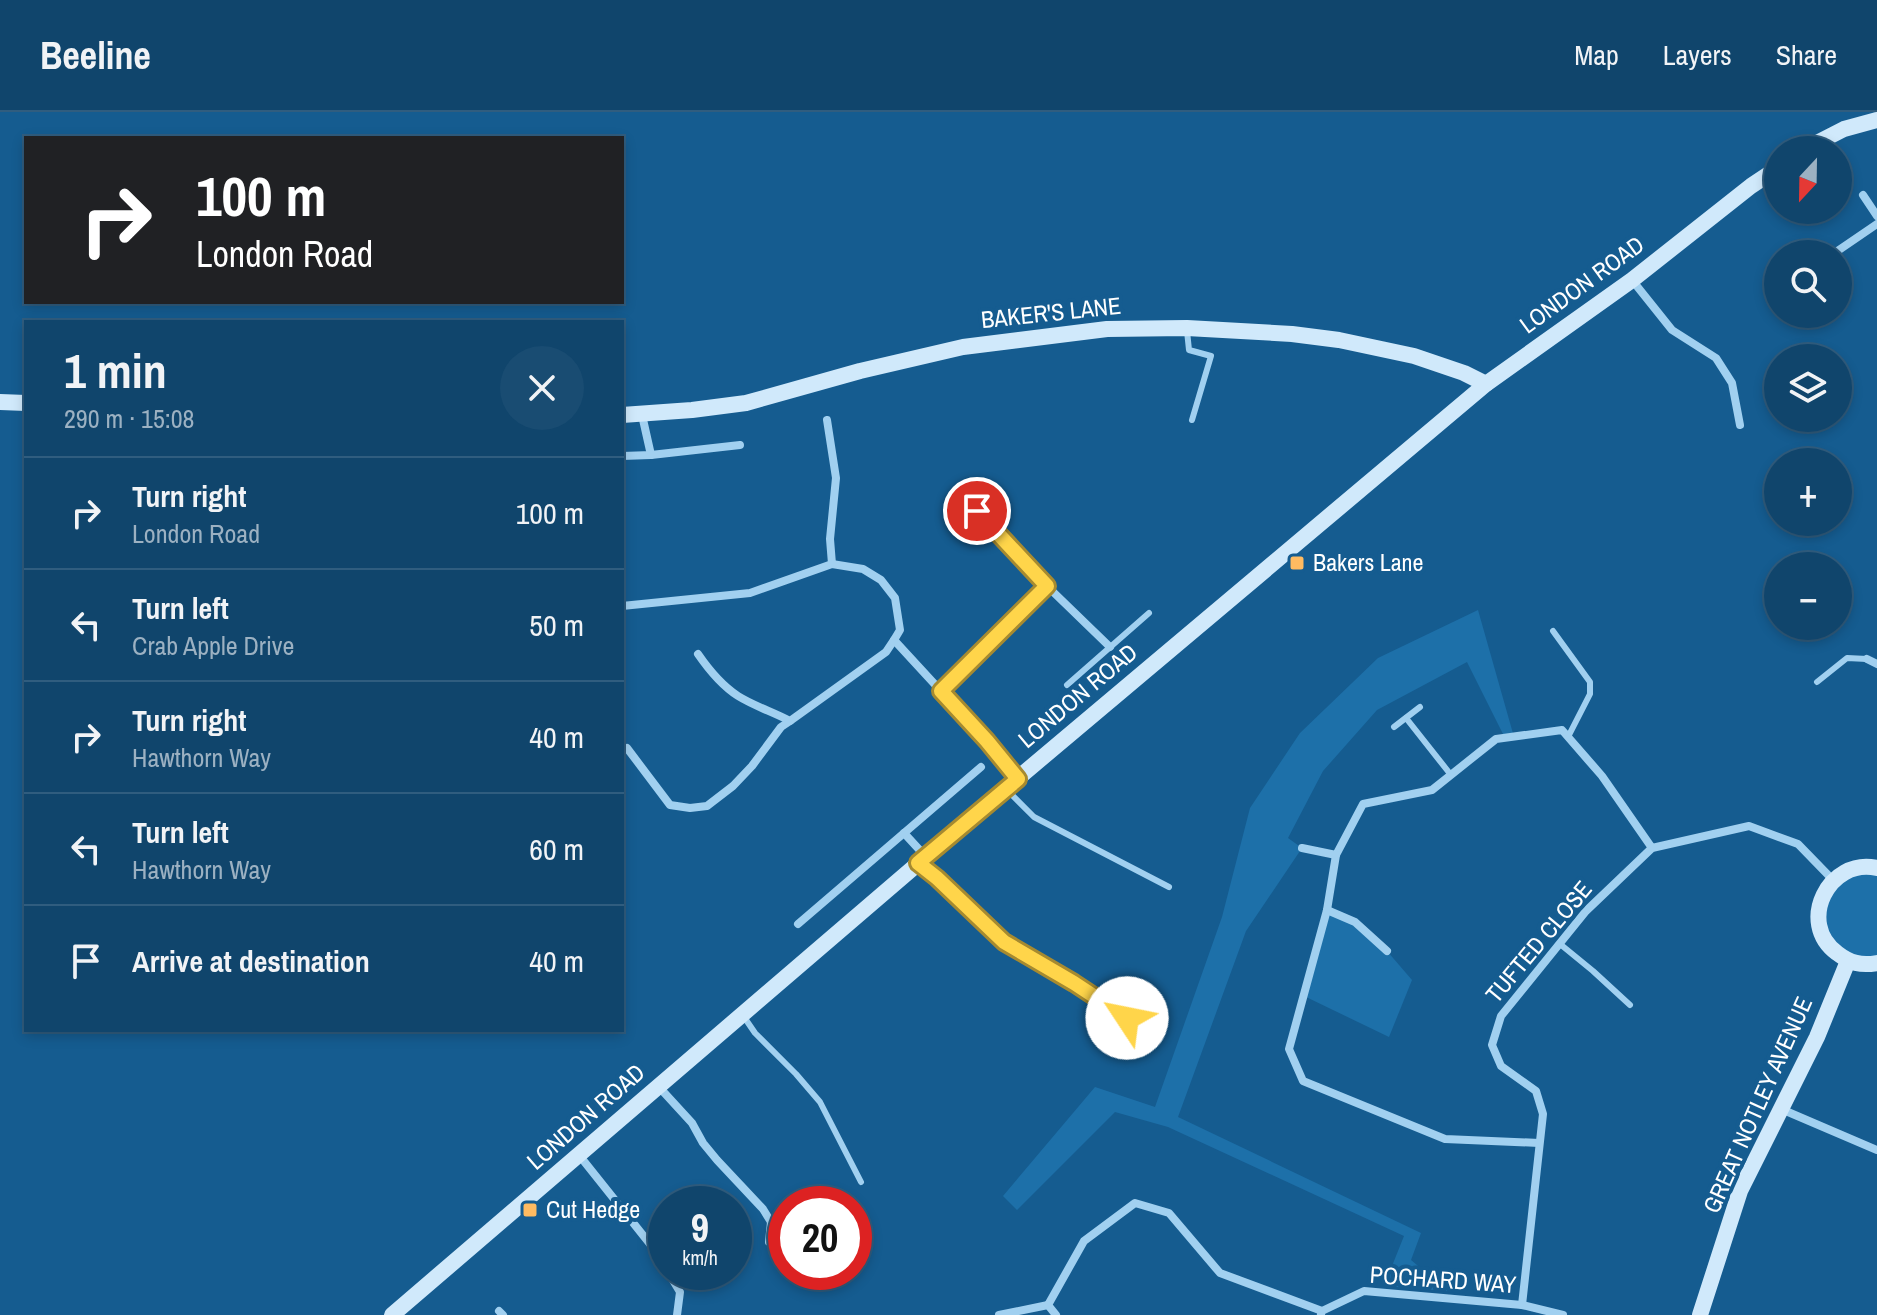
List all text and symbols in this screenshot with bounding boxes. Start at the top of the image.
text: Beeline [40,30,151,81]
text: Map [1574,36,1619,74]
text: Layers [1663,36,1732,74]
text: Share [1776,36,1837,74]
north arrow [1764,136,1852,224]
map controls [1764,136,1852,640]
text: 100 m [196,158,326,233]
icon: right [64,168,168,272]
street label: LONDON ROAD [1513,228,1650,340]
text: London Road [196,230,373,278]
button: search [1764,240,1852,328]
street label: BAKER'S LANE [979,289,1122,335]
text: 1 min [64,338,167,403]
button: layers [1764,344,1852,432]
button: close [500,346,584,430]
text: 290 m · 15:08 [64,401,194,436]
button: + [1764,448,1852,536]
text: Turn right [132,476,246,516]
pin [943,477,1011,545]
icon: arrive [955,489,999,533]
icon: right [64,491,108,535]
text: 100 m [516,493,584,533]
text: London Road [132,516,260,551]
place label: Bakers Lane [1313,546,1424,578]
button: − [1764,552,1852,640]
marker: Bakers Lane [1288,554,1306,572]
text: Turn left [132,588,229,628]
icon: left [64,603,108,647]
text: 50 m [529,605,584,645]
text: Crab Apple Drive [132,628,294,663]
street label: LONDON ROAD [1011,636,1144,755]
text: Turn right [132,700,246,740]
icon: right [64,715,108,759]
text: 40 m [529,717,584,757]
text: Hawthorn Way [132,740,271,775]
text: Turn left [132,812,229,852]
icon: left [64,827,108,871]
text: 60 m [529,829,584,869]
text: Hawthorn Way [132,852,271,887]
street label: TUFTED CLOSE [1478,874,1599,1009]
icon: arrive [64,939,108,983]
text: Arrive at destination [132,941,370,981]
text: 40 m [529,941,584,981]
position arrow [1085,976,1169,1060]
street label: GREAT NOTLEY AVENUE [1695,991,1819,1218]
street label: LONDON ROAD [520,1056,651,1176]
speed limit sign: 20 [768,1186,872,1290]
place label: Cut Hedge [546,1193,640,1225]
marker: Cut Hedge [521,1201,539,1219]
text: 9 [691,1201,709,1254]
text: km/h [682,1244,718,1271]
street label: POCHARD WAY [1369,1258,1517,1300]

